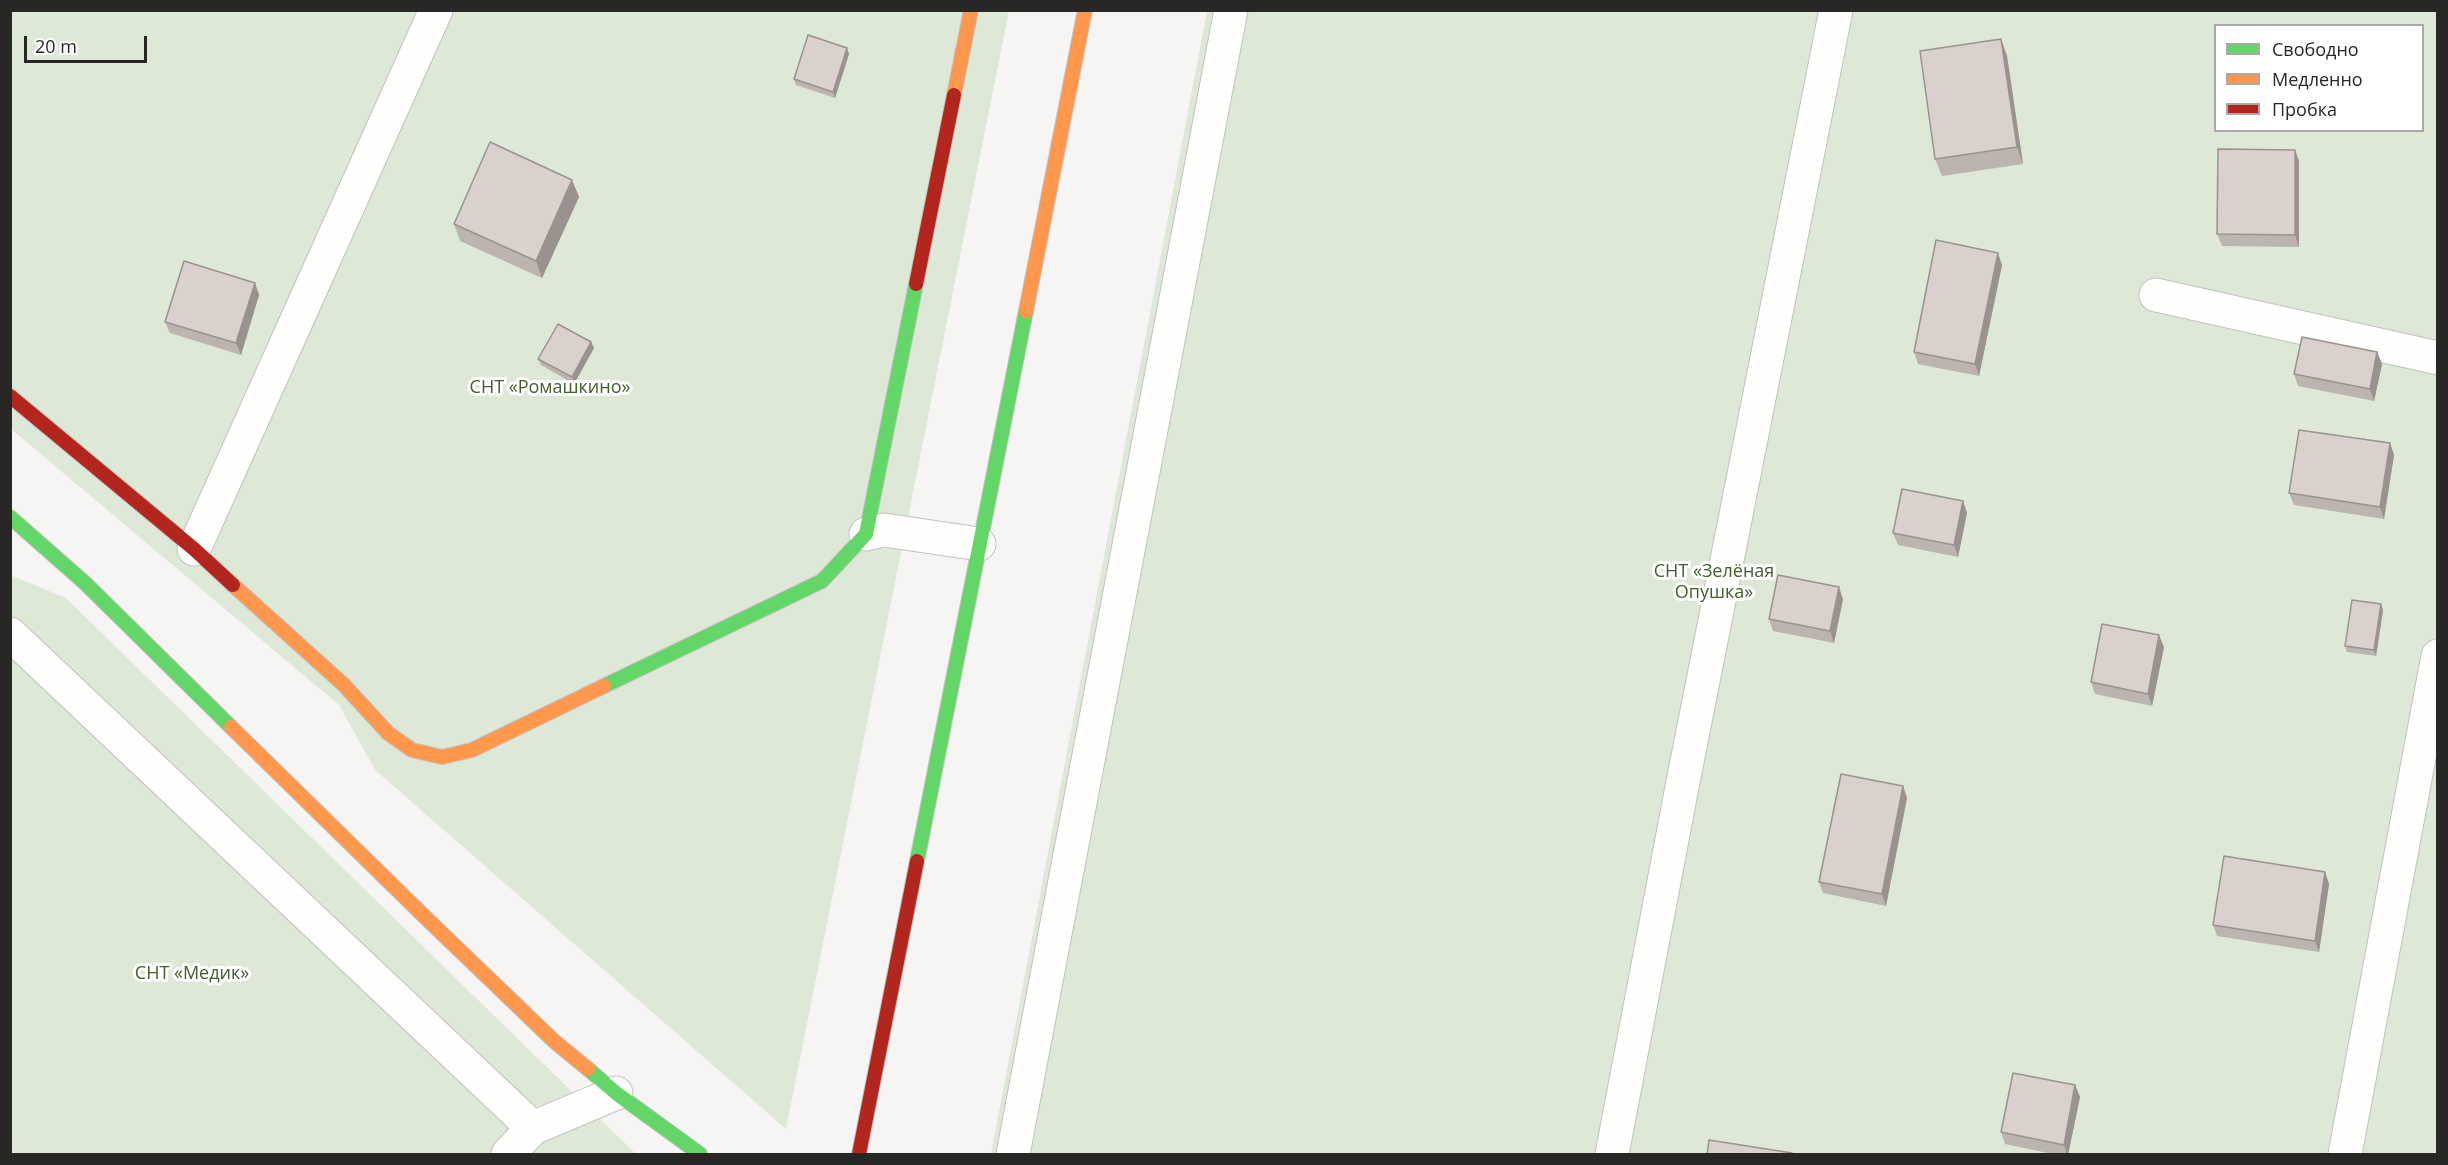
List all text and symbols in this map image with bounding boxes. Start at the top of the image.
scale bar [27,24,150,62]
legend [2214,24,2424,132]
text: 20 m [35,34,77,58]
text: Свободно [2272,37,2359,61]
text: Медленно [2272,67,2363,91]
text: Пробка [2272,97,2337,121]
park label: СНТ «Ромашкино» [470,377,630,399]
park label: СНТ «Зелёная Опушка» [1654,561,1774,604]
park label: СНТ «Медик» [135,963,249,985]

